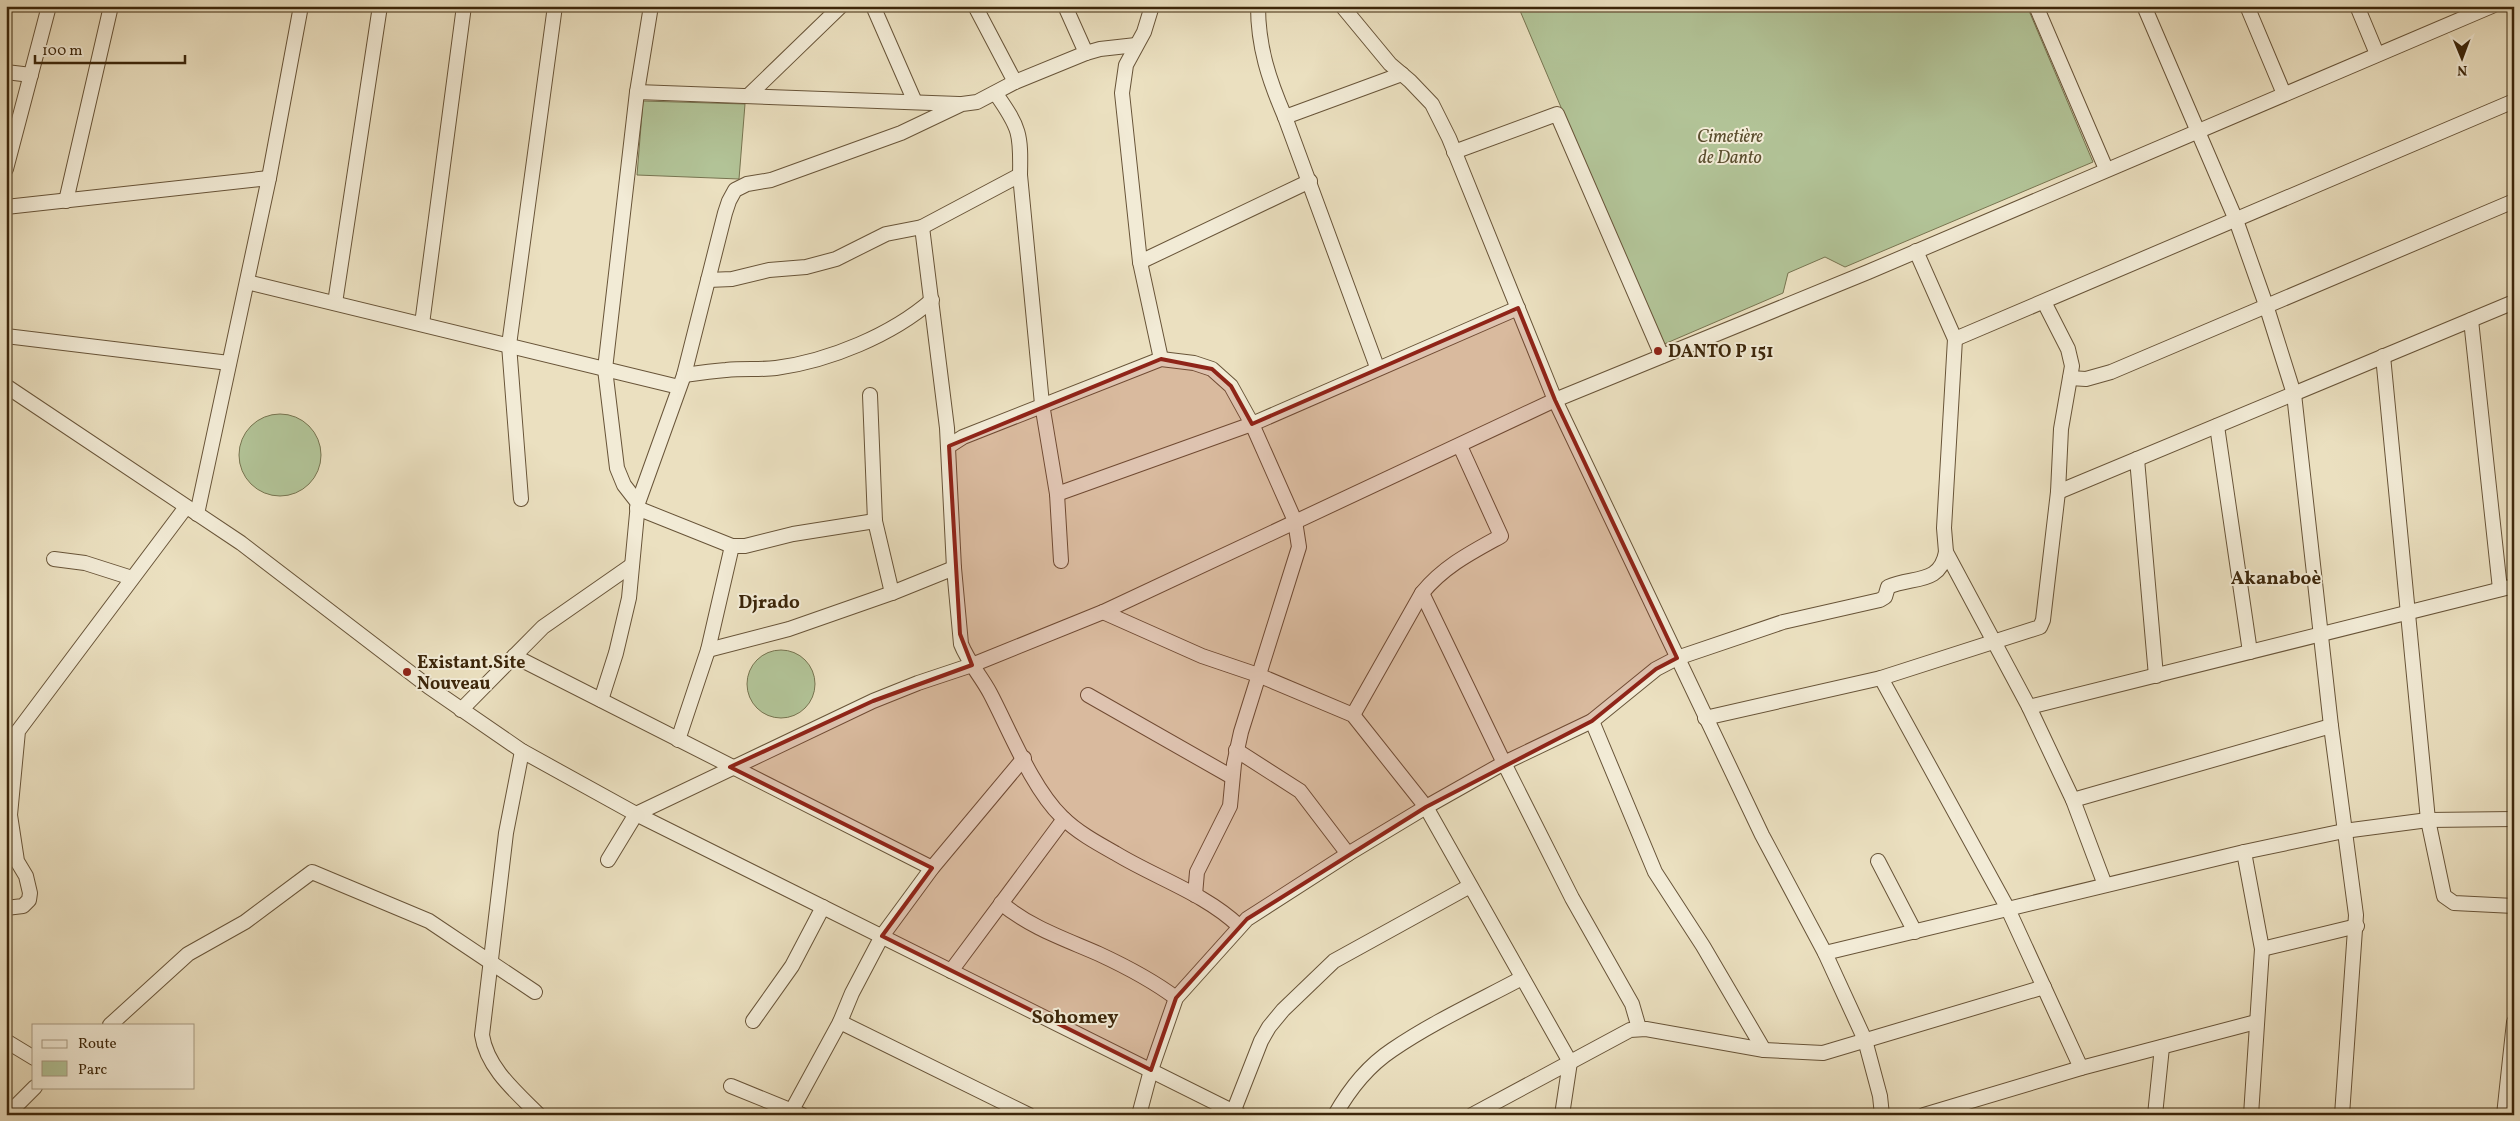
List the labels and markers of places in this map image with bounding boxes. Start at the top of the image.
place label: DANTO P 151 [1668,340,1773,365]
marker: DANTO P 151 [1652,345,1664,357]
place label: Existant.Site Nouveau [417,651,525,697]
marker: Existant.Site Nouveau [401,666,413,678]

